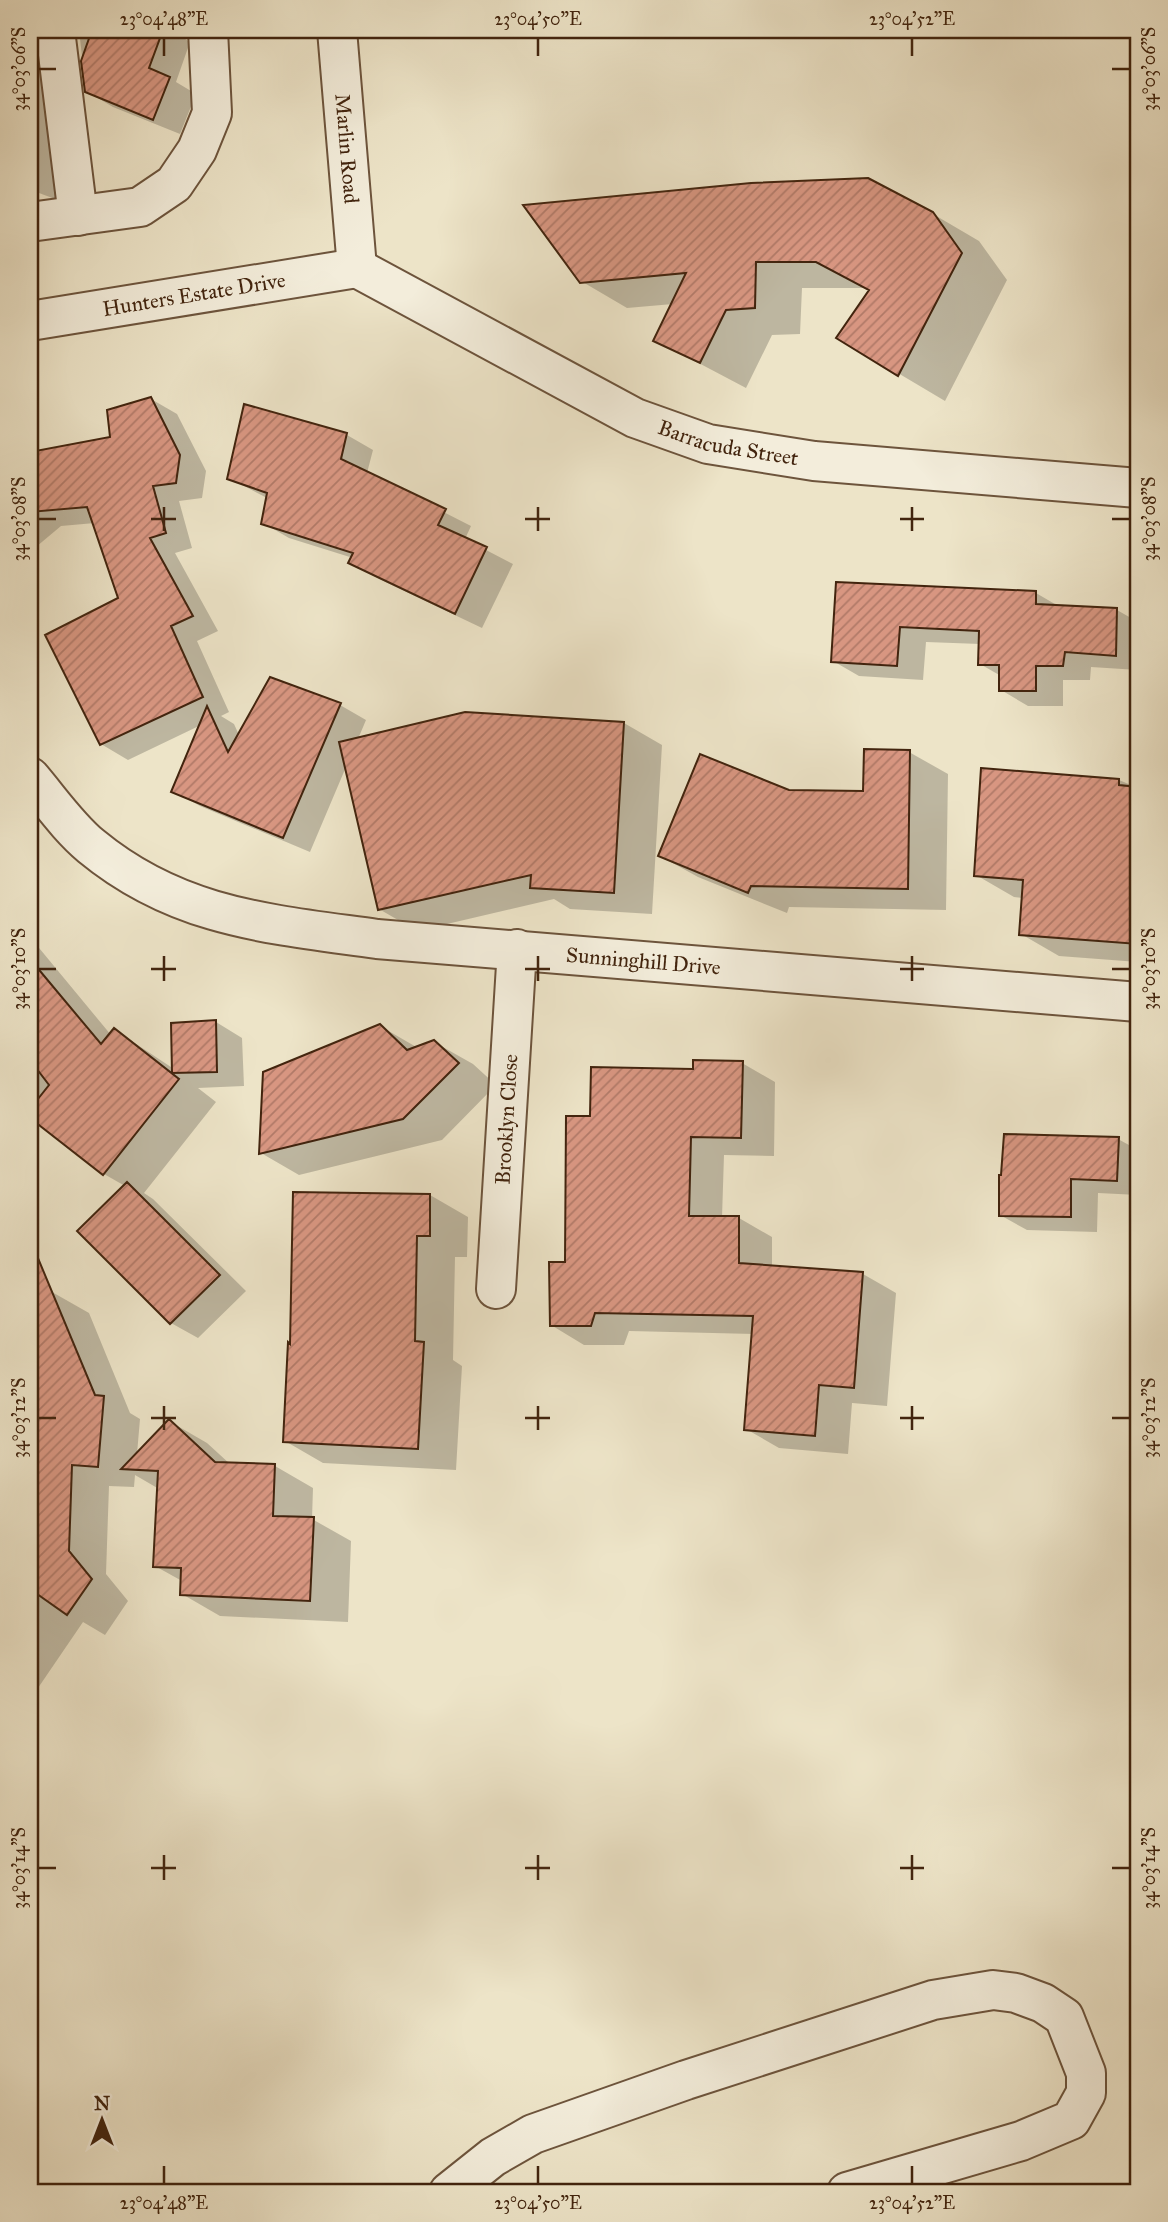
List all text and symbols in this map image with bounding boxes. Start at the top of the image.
text: 23°04'48"E [120,8,208,30]
text: 23°04'50"E [494,8,582,30]
text: 23°04'52"E [869,8,955,30]
text: 34°03'06"S [8,27,30,111]
text: 34°03'06"S [1138,27,1160,111]
street label: Marlin Road [329,92,365,205]
street label: Hunters Estate Drive [100,267,288,322]
street label: Barracuda Street [654,414,801,471]
text: 34°03'08"S [8,477,30,561]
text: 34°03'08"S [1138,477,1160,561]
text: 34°03'10"S [8,928,30,1010]
text: 34°03'10"S [1138,928,1160,1010]
street label: Sunninghill Drive [565,942,722,980]
street label: Brooklyn Close [489,1053,524,1185]
text: 34°03'12"S [8,1378,30,1458]
text: 34°03'12"S [1138,1378,1160,1458]
text: 34°03'14"S [8,1827,30,1909]
text: 34°03'14"S [1138,1827,1160,1909]
north arrow [66,2086,136,2156]
text: N [94,2092,110,2115]
text: 23°04'48"E [120,2192,208,2214]
text: 23°04'50"E [494,2192,582,2214]
text: 23°04'52"E [869,2192,955,2214]

